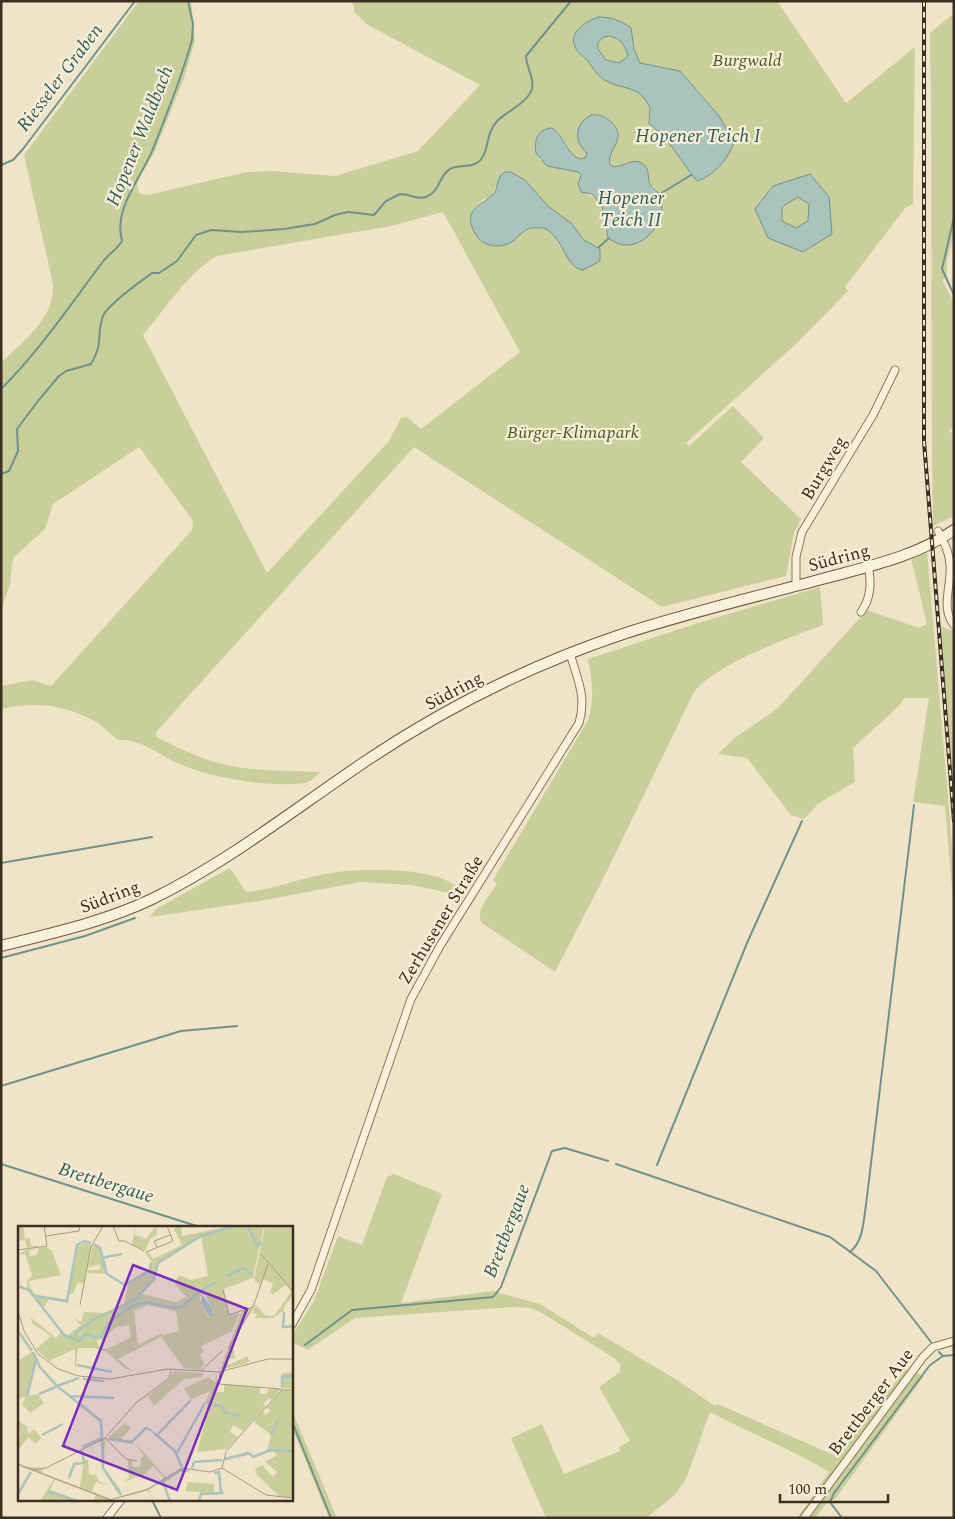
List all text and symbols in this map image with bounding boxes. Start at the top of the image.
water label: Riesseler Graben [10,18,110,138]
park label: Burgwald [712,47,782,74]
water label: Hopener Waldbach [99,61,181,211]
water label: Hopener Teich I [635,122,761,151]
water label: Hopener Teich II [598,184,665,235]
park label: Bürger-Klimapark [507,419,640,446]
street label: Burgweg [794,431,854,505]
street label: Südring [805,537,873,579]
street label: Südring [420,664,488,718]
street label: Zerhusener Straße [392,850,490,990]
street label: Südring [76,873,144,921]
water label: Brettbergaue [55,1155,157,1211]
water label: Brettbergaue [476,1180,538,1282]
inset map [18,1226,292,1502]
street label: Brettberger Aue [822,1343,920,1461]
scale bar [780,1472,888,1504]
text: 100 m [788,1478,827,1501]

